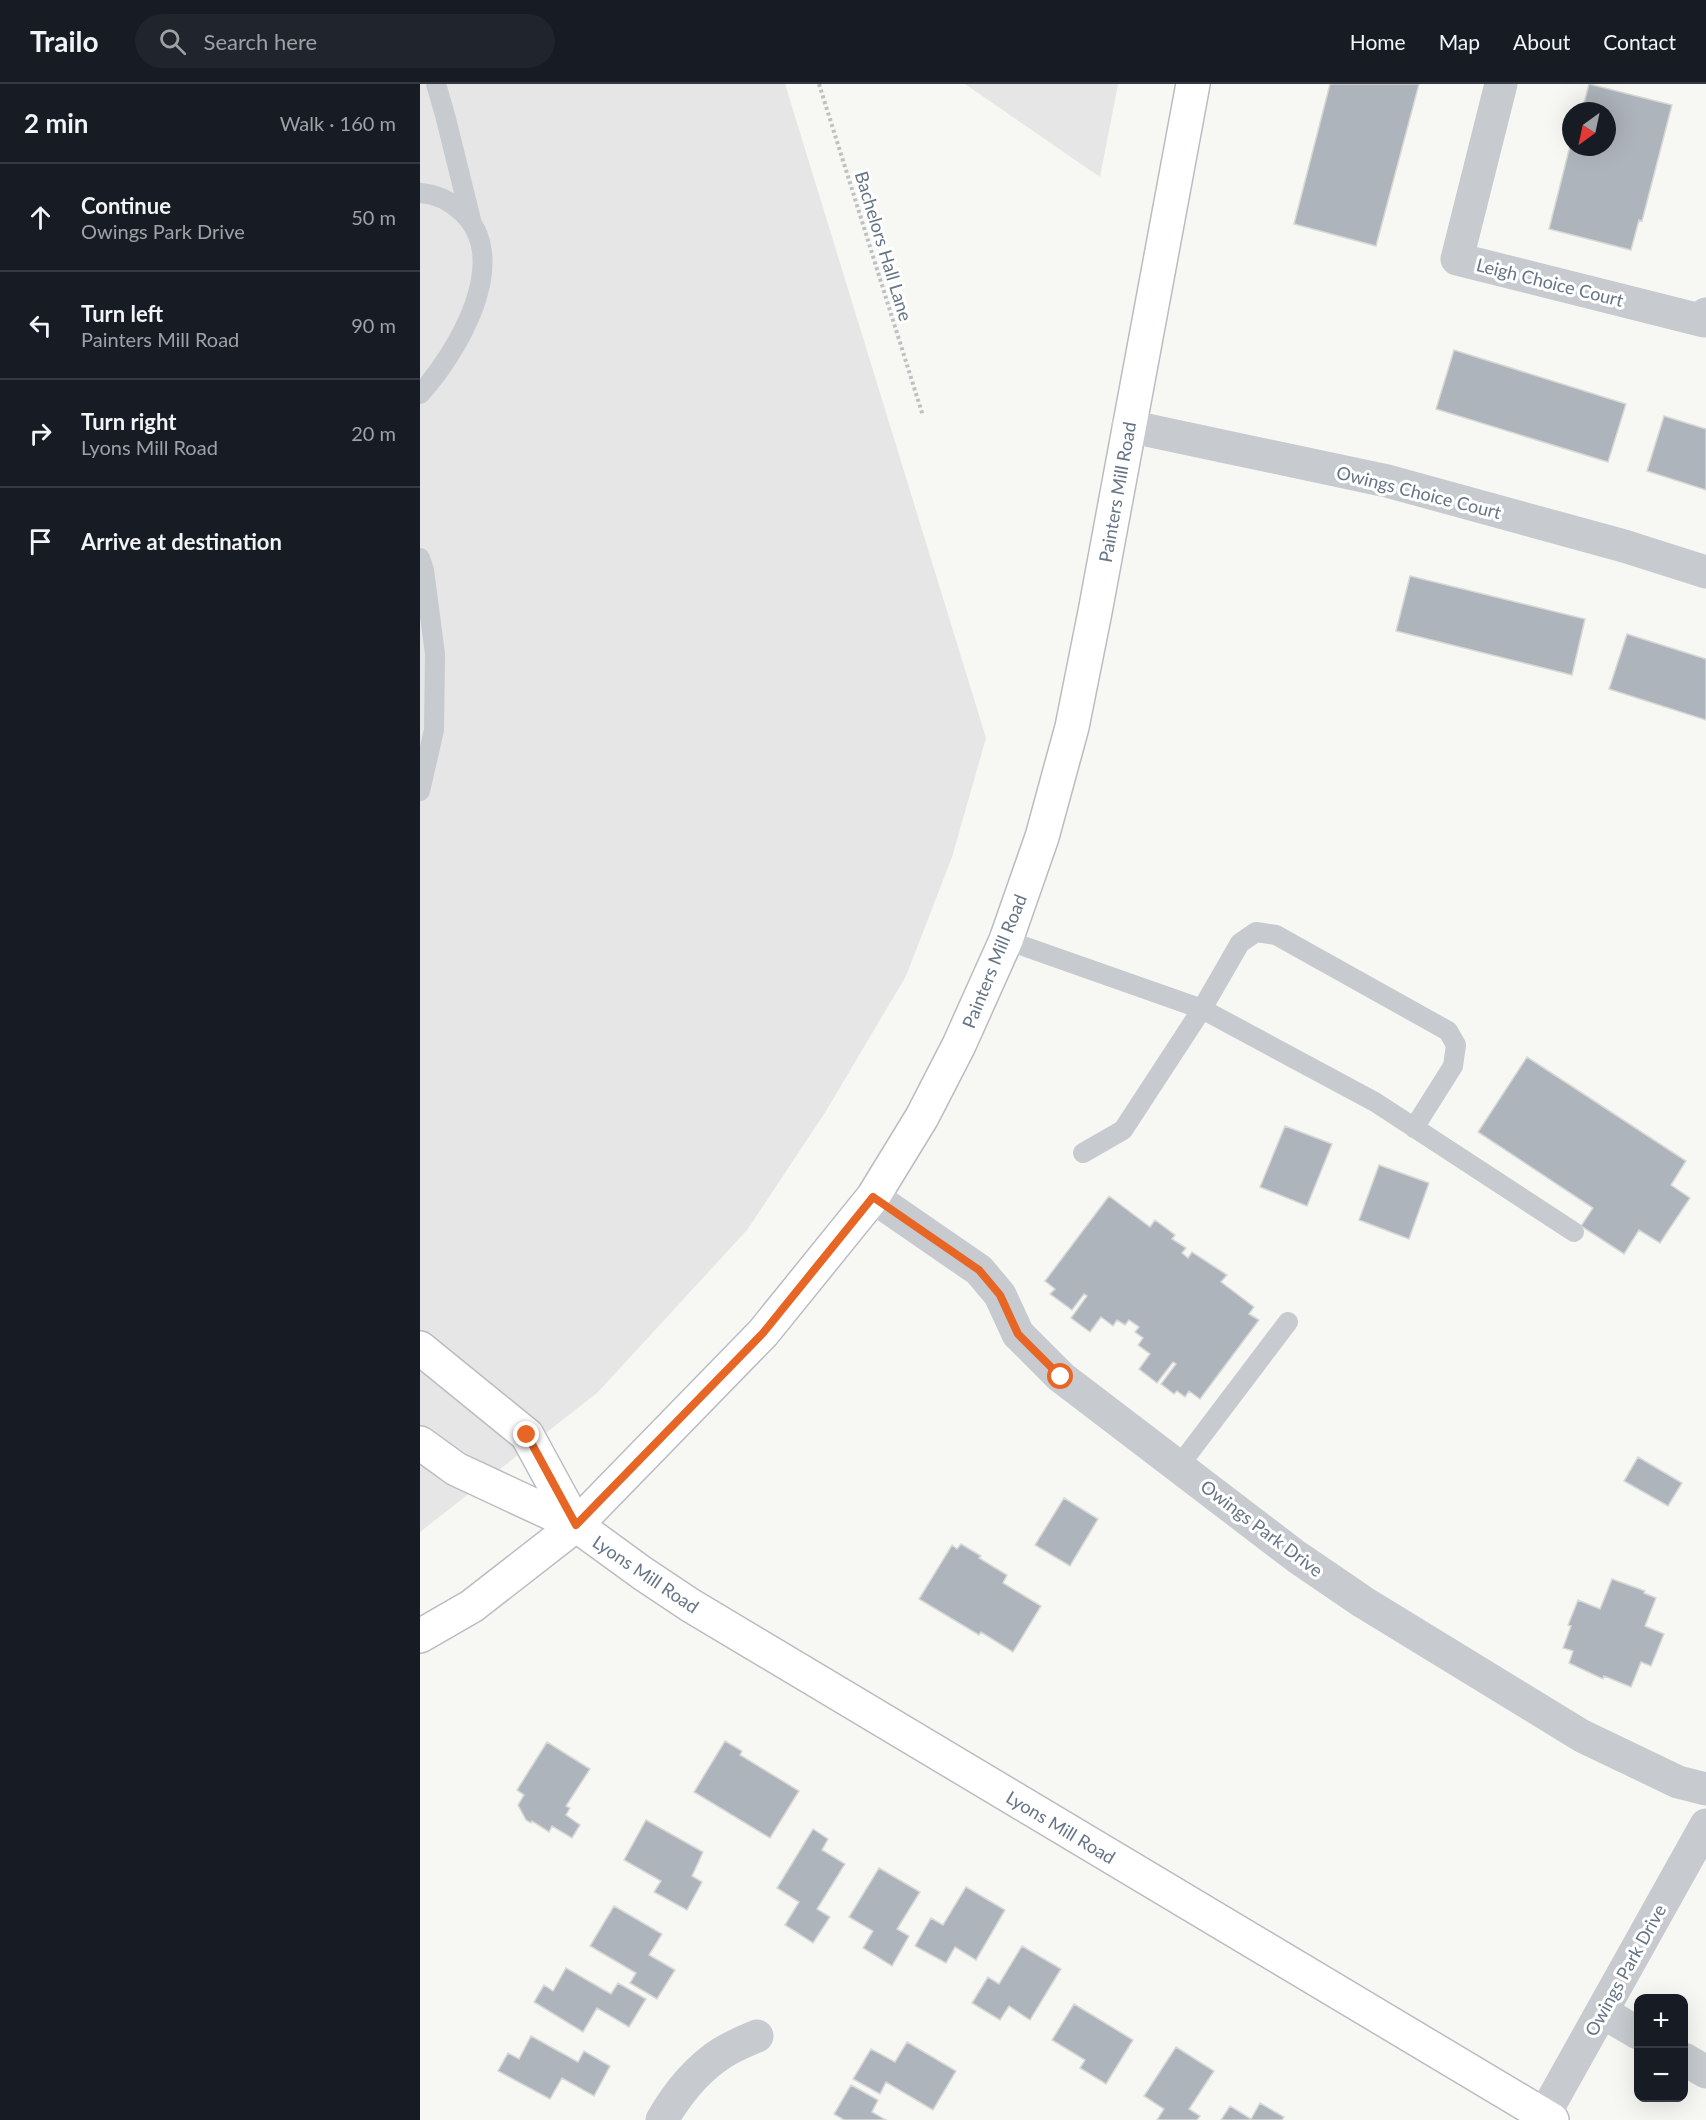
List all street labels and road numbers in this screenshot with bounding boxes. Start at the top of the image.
street label: Bachelors Hall Lane [851,169,917,323]
street label: Leigh Choice Court [1474,253,1626,311]
street label: Painters Mill Road [1094,420,1140,564]
street label: Owings Choice Court [1334,461,1504,523]
street label: Painters Mill Road [957,891,1031,1031]
street label: Owings Park Drive [1197,1475,1327,1581]
street label: Lyons Mill Road [589,1530,703,1618]
street label: Lyons Mill Road [1003,1786,1119,1868]
street label: Owings Park Drive [1580,1900,1670,2040]

